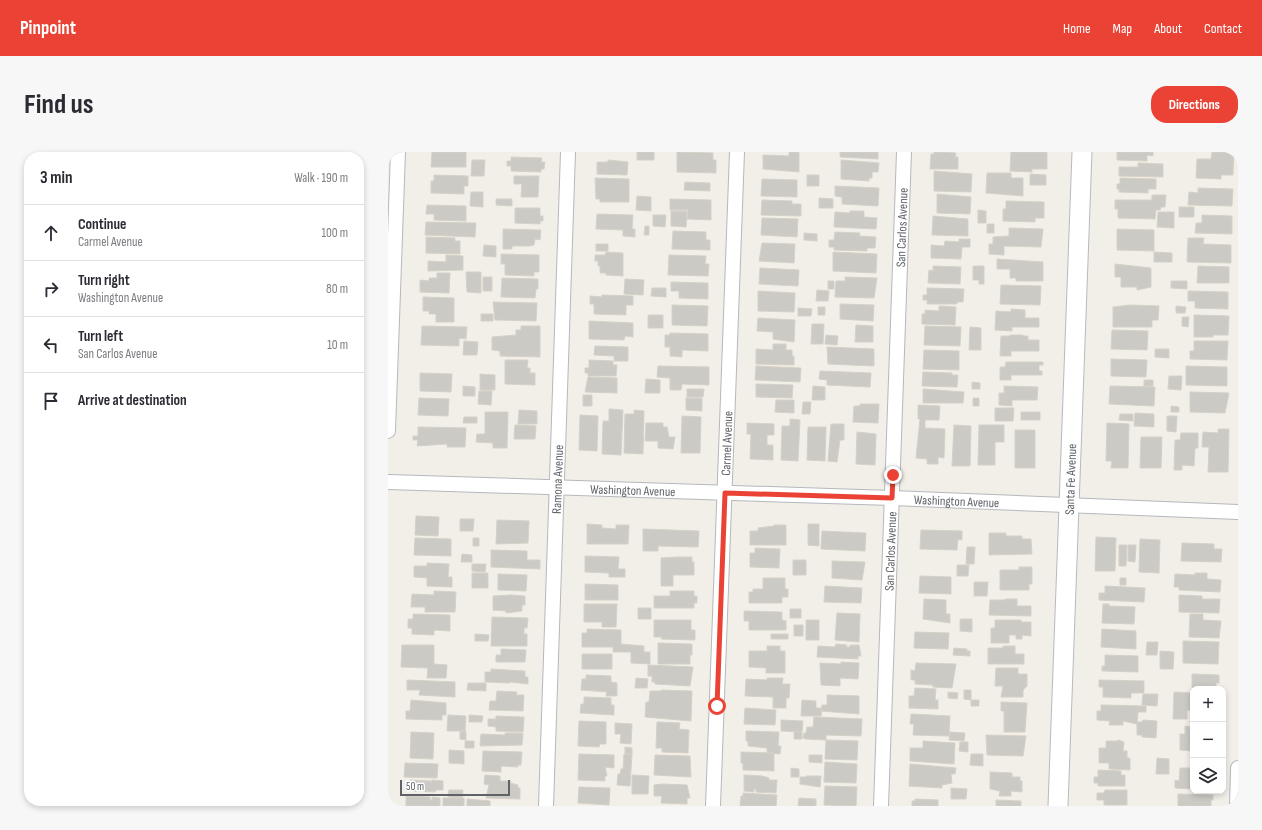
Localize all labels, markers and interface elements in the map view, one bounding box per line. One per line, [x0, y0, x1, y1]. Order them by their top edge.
text: Pinpoint [20, 17, 76, 40]
text: Home [1063, 20, 1091, 37]
text: Map [1113, 20, 1132, 37]
text: About [1154, 20, 1182, 37]
text: Contact [1204, 20, 1242, 37]
button: Directions [1151, 86, 1238, 123]
text: Find us [24, 88, 93, 121]
text: 3 min [40, 168, 73, 188]
text: Walk · 190 m [294, 170, 348, 186]
street label: San Carlos Avenue [893, 187, 912, 267]
text: Continue [78, 215, 127, 234]
icon: ahead [40, 222, 62, 244]
text: 100 m [321, 225, 348, 241]
text: Carmel Avenue [78, 234, 143, 250]
text: Turn right [78, 271, 130, 290]
icon: right [40, 278, 62, 300]
text: 80 m [326, 281, 348, 297]
text: Washington Avenue [78, 290, 163, 306]
text: Turn left [78, 327, 123, 346]
icon: left [40, 334, 62, 356]
text: 10 m [327, 337, 348, 353]
text: San Carlos Avenue [78, 346, 157, 362]
icon: arrive [40, 390, 62, 412]
text: Arrive at destination [78, 391, 187, 410]
street label: Carmel Avenue [718, 411, 736, 476]
street label: Santa Fe Avenue [1062, 443, 1080, 515]
street label: Ramona Avenue [549, 444, 567, 514]
route end [884, 466, 902, 484]
street label: Washington Avenue [590, 481, 676, 500]
street label: Washington Avenue [914, 492, 1000, 511]
street label: San Carlos Avenue [882, 511, 900, 591]
map controls [1190, 686, 1226, 794]
button: + [1190, 686, 1226, 722]
route start [708, 697, 726, 715]
button: − [1190, 722, 1226, 758]
button: layers [1190, 758, 1226, 794]
scale bar [400, 778, 510, 797]
text: 50 m [406, 780, 424, 793]

